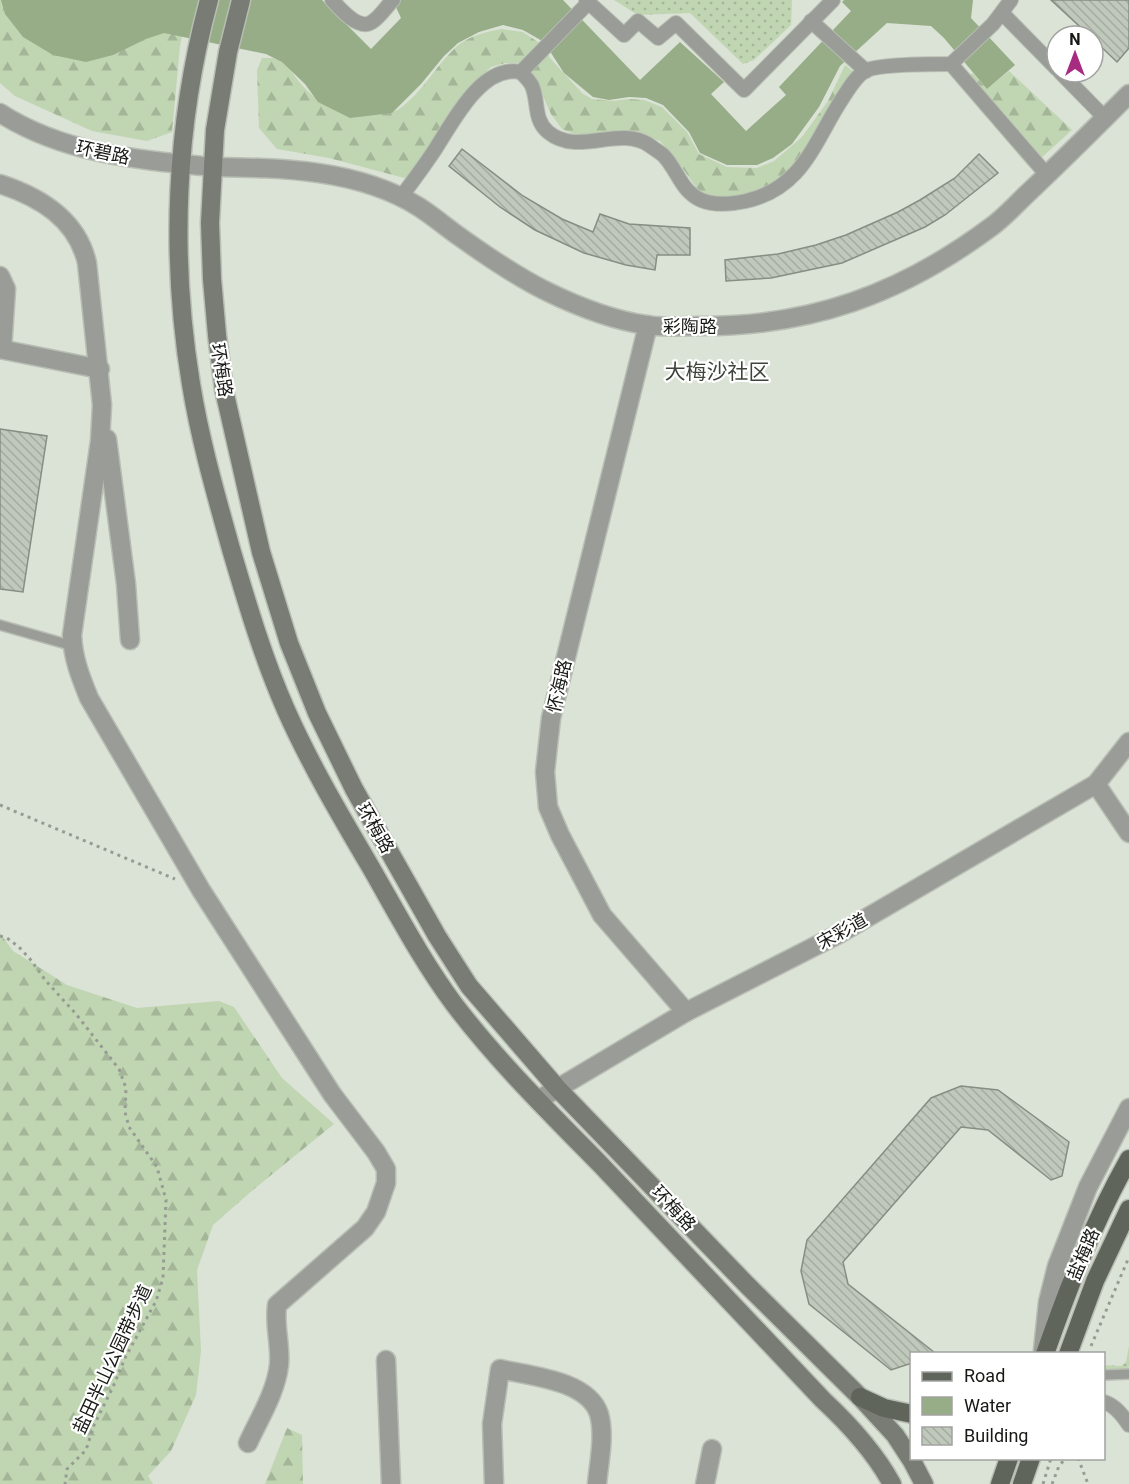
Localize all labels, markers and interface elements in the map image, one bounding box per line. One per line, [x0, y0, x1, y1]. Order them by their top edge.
north arrow [1045, 24, 1105, 84]
text: N [1069, 30, 1081, 49]
street label: 环碧路 [74, 136, 132, 168]
street label: 彩陶路 [663, 316, 717, 337]
street label: 环梅路 [207, 342, 237, 398]
district label: 大梅沙社区 [665, 360, 770, 384]
street label: 怀海路 [543, 657, 575, 715]
street label: 环梅路 [353, 799, 399, 857]
street label: 宋彩道 [813, 909, 871, 953]
street label: 环梅路 [648, 1181, 700, 1235]
street label: 盐梅路 [1063, 1225, 1103, 1283]
street label: 盐田半山公园带步道 [68, 1281, 156, 1437]
legend [910, 1352, 1105, 1460]
text: Road [964, 1365, 1005, 1386]
text: Water [964, 1395, 1011, 1416]
text: Building [964, 1425, 1028, 1446]

